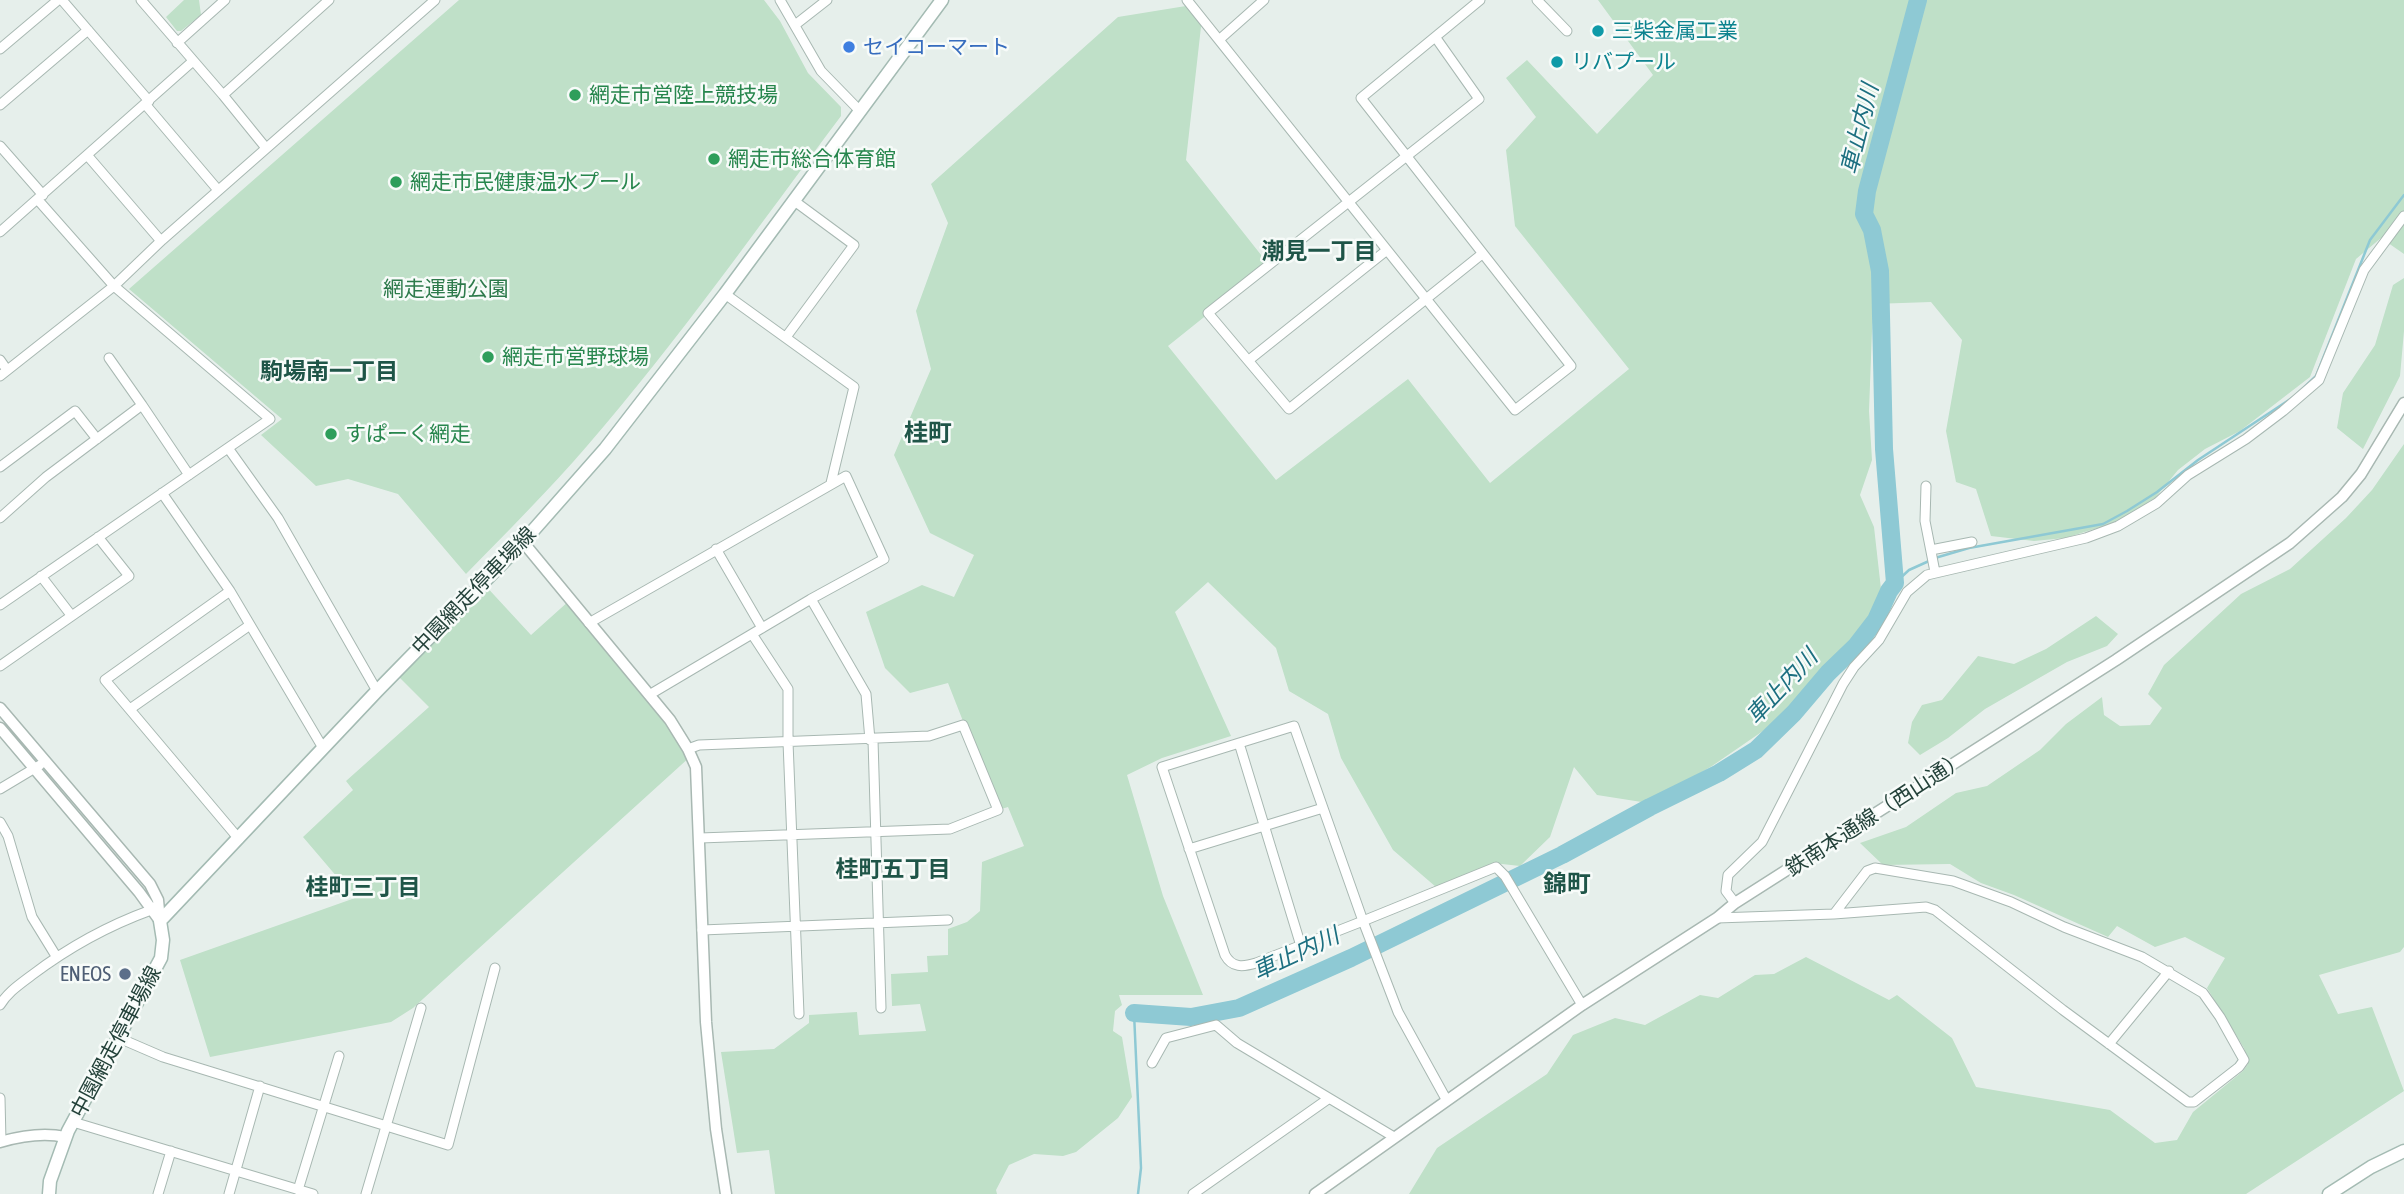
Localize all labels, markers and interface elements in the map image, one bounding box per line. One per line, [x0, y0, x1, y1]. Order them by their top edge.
place label: 三柴金属工業 [1612, 18, 1738, 44]
marker: 三柴金属工業 [1590, 23, 1606, 39]
place label: セイコーマート [863, 34, 1010, 60]
marker: セイコーマート [841, 39, 857, 55]
place label: リバプール [1571, 49, 1676, 75]
marker: リバプール [1549, 54, 1565, 70]
water label: 車止内川 [1835, 81, 1885, 177]
place label: 網走市営陸上競技場 [589, 82, 778, 108]
marker: 網走市営陸上競技場 [567, 87, 583, 103]
place label: 網走市総合体育館 [728, 146, 896, 172]
marker: 網走市総合体育館 [706, 151, 722, 167]
place label: 網走市民健康温水プール [410, 169, 641, 195]
marker: 網走市民健康温水プール [388, 174, 404, 190]
district label: 潮見一丁目 [1262, 238, 1376, 266]
park label: 網走運動公園 [383, 276, 509, 302]
place label: 網走市営野球場 [502, 344, 649, 370]
marker: 網走市営野球場 [480, 349, 496, 365]
district label: 駒場南一丁目 [260, 358, 398, 386]
district label: 桂町 [904, 419, 952, 447]
place label: すぱーく網走 [345, 421, 471, 447]
marker: すぱーく網走 [323, 426, 339, 442]
street label: 中園網走停車場線 [407, 522, 541, 660]
water label: 車止内川 [1741, 644, 1823, 730]
street label: 鉄南本通線（西山通） [1781, 746, 1971, 882]
district label: 桂町五丁目 [836, 856, 950, 884]
district label: 錦町 [1543, 870, 1591, 898]
district label: 桂町三丁目 [306, 874, 420, 902]
water label: 車止内川 [1248, 922, 1344, 986]
place label: ENEOS [60, 961, 111, 987]
street label: 中園網走停車場線 [65, 962, 167, 1122]
marker: ENEOS [117, 966, 133, 982]

